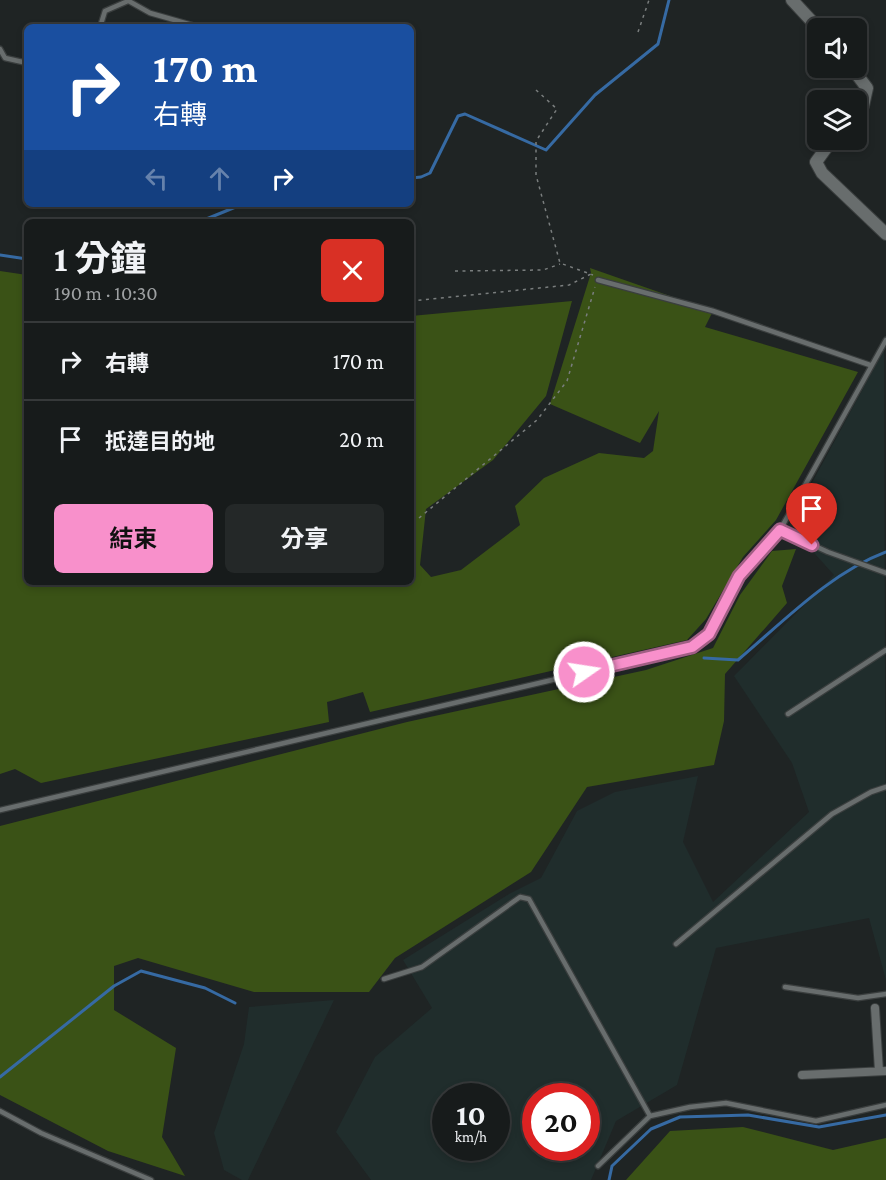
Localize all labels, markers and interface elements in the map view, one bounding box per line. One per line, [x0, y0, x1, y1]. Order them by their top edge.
map controls [807, 18, 867, 150]
button: sound [807, 18, 867, 78]
text: 170 m [153, 44, 258, 91]
icon: right [54, 48, 132, 126]
button: layers [807, 90, 867, 150]
text: 右轉 [153, 100, 207, 130]
icon: left [140, 162, 173, 195]
icon: ahead [203, 162, 236, 195]
icon: right [266, 162, 299, 195]
text: 1 分鐘 [54, 239, 146, 279]
button: close [321, 239, 384, 302]
text: 190 m · 10:30 [54, 282, 158, 304]
icon: right [54, 345, 87, 378]
text: 170 m [333, 349, 384, 374]
text: 右轉 [105, 351, 149, 376]
icon: arrive [54, 423, 87, 456]
text: 20 m [339, 427, 384, 452]
text: 抵達目的地 [105, 429, 215, 454]
pin [786, 483, 837, 545]
icon: arrive [795, 492, 828, 525]
button: 結束 [54, 504, 213, 573]
button: 分享 [225, 504, 384, 573]
position arrow [552, 640, 616, 704]
speed limit sign: 20 [522, 1083, 600, 1161]
text: 10 [456, 1098, 486, 1131]
text: km/h [455, 1129, 487, 1145]

